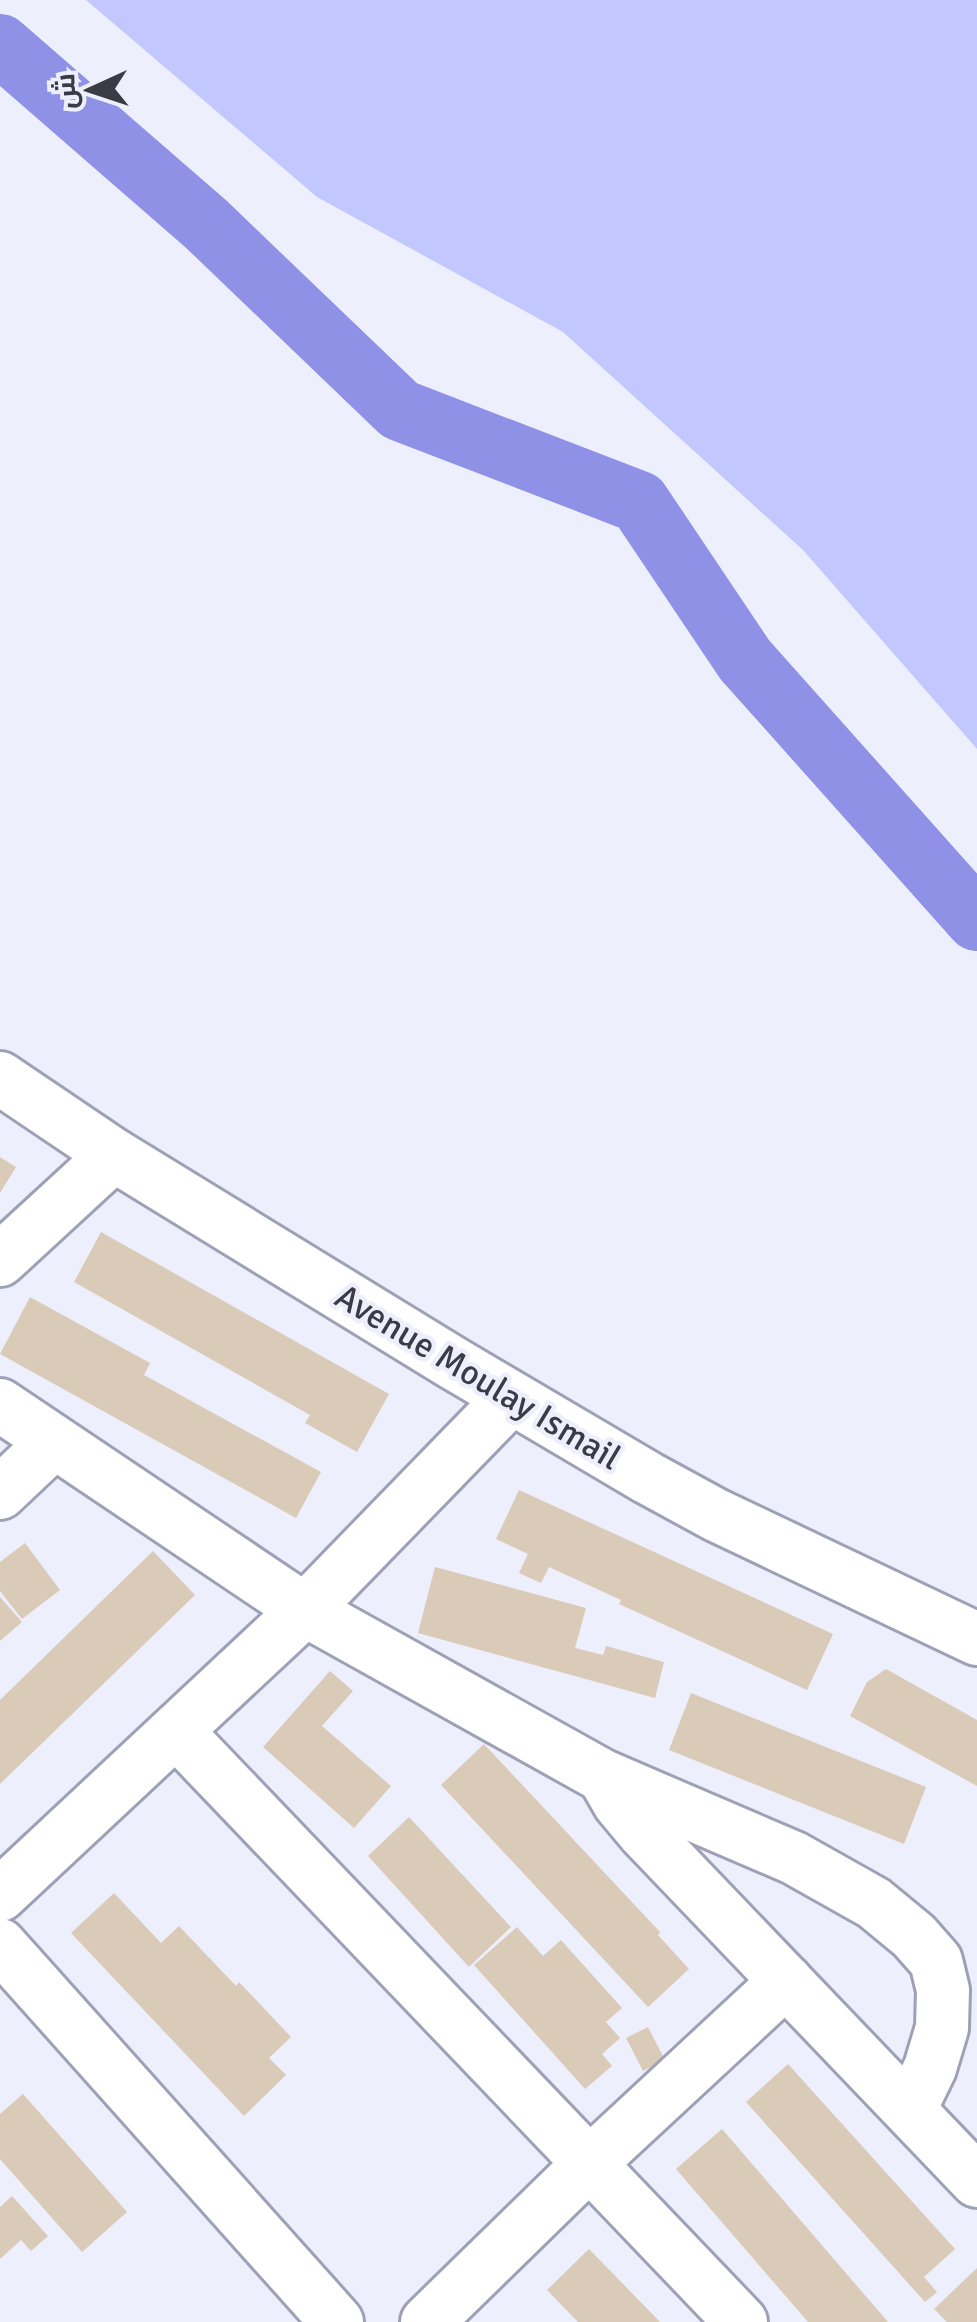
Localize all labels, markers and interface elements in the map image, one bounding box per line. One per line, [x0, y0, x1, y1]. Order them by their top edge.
north arrow [40, 40, 140, 140]
text: ش [48, 72, 84, 110]
street label: Avenue Moulay Ismail [327, 1275, 629, 1479]

